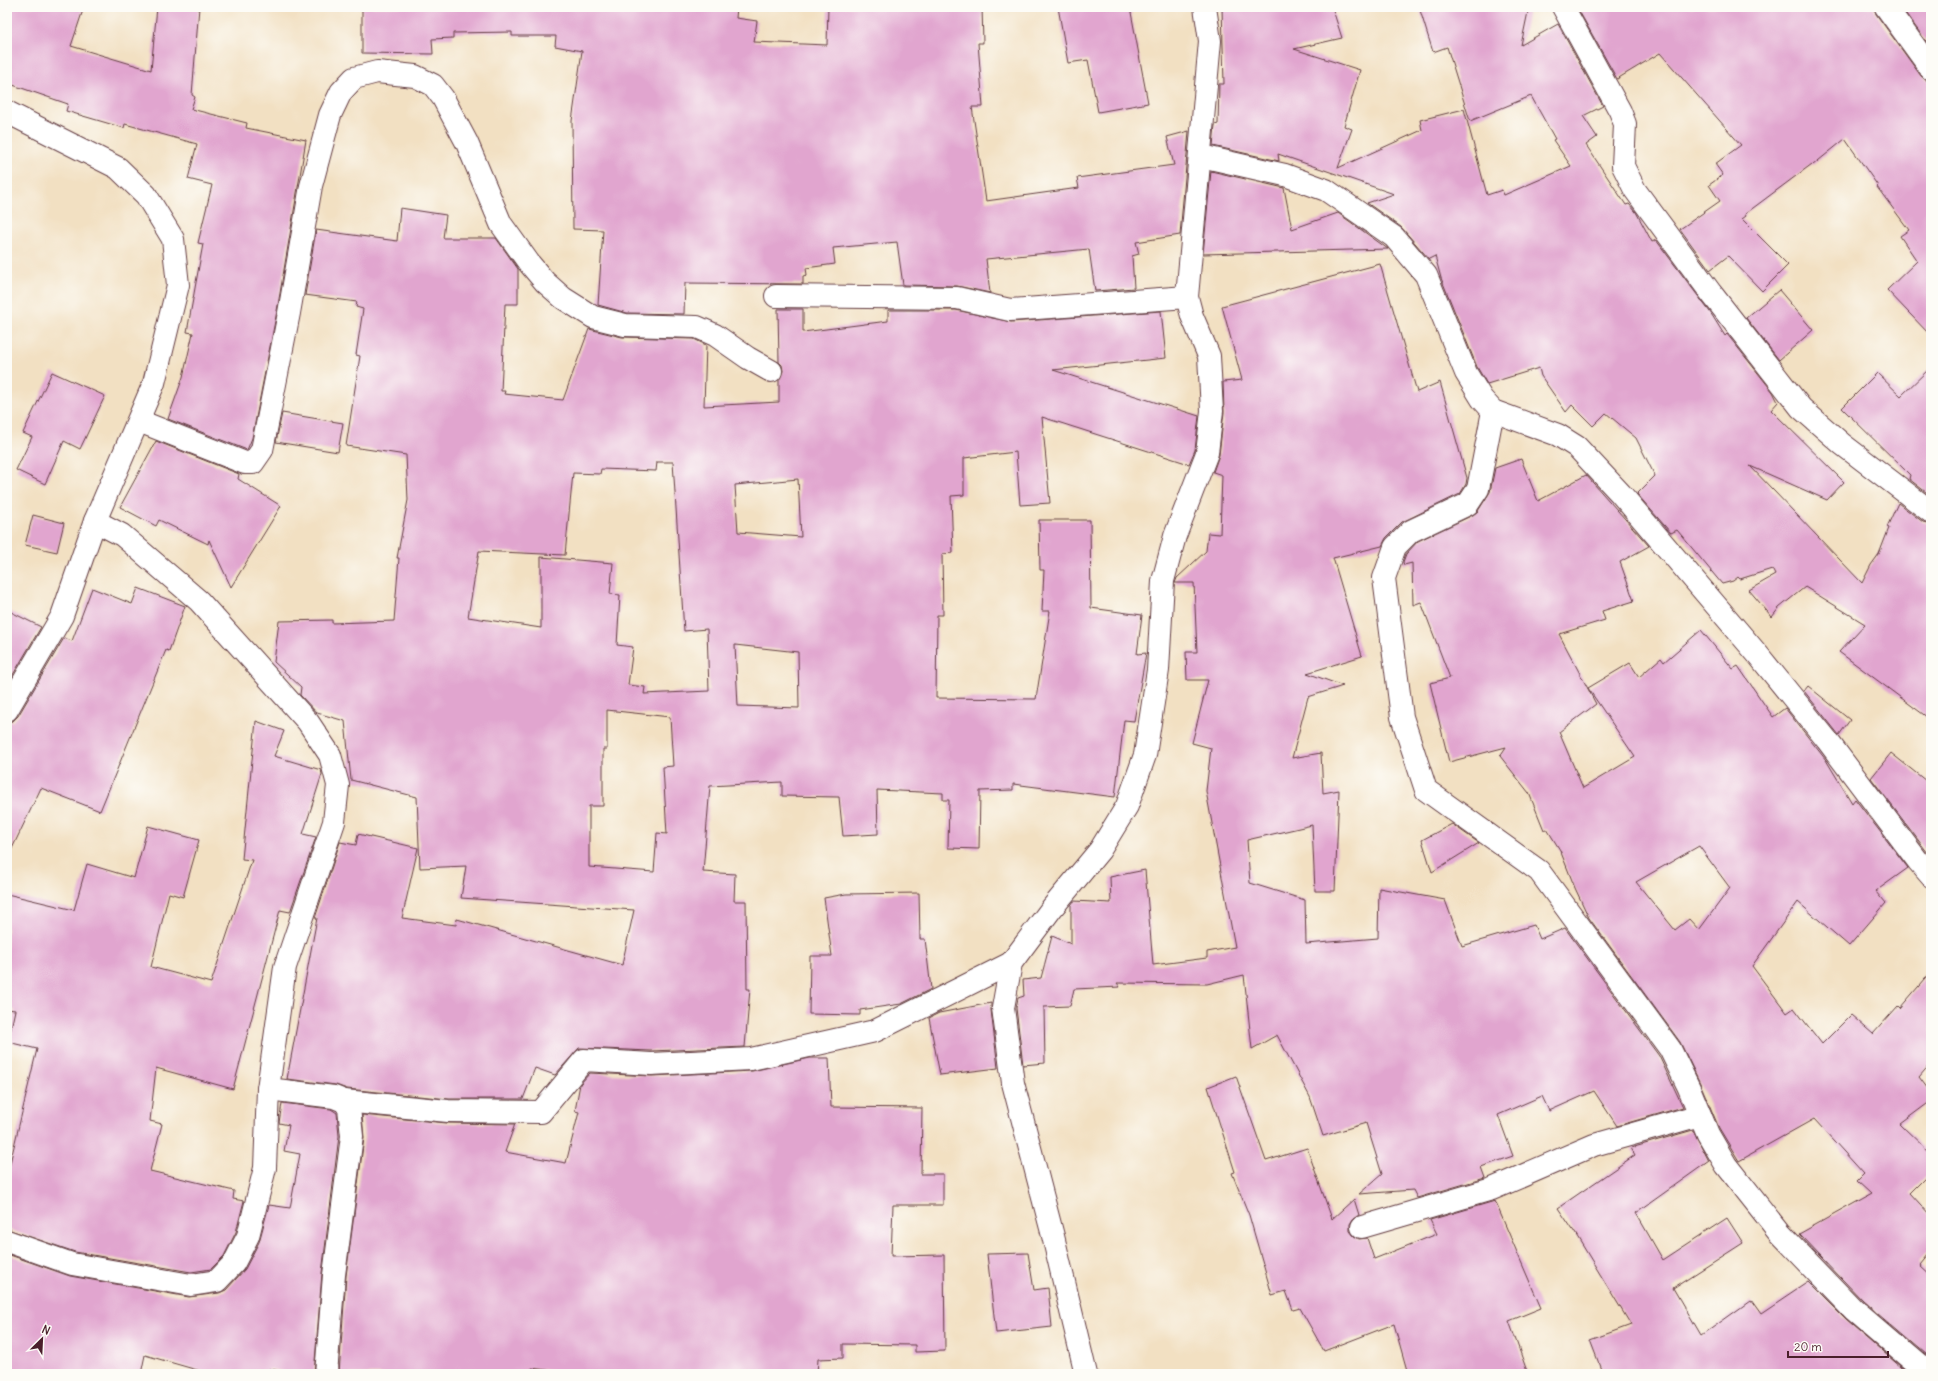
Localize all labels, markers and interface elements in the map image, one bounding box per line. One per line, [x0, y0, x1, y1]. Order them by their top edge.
north arrow [22, 1319, 62, 1359]
text: N [40, 1322, 52, 1338]
scale bar [1788, 1333, 1888, 1359]
text: 20 m [1794, 1339, 1822, 1354]

